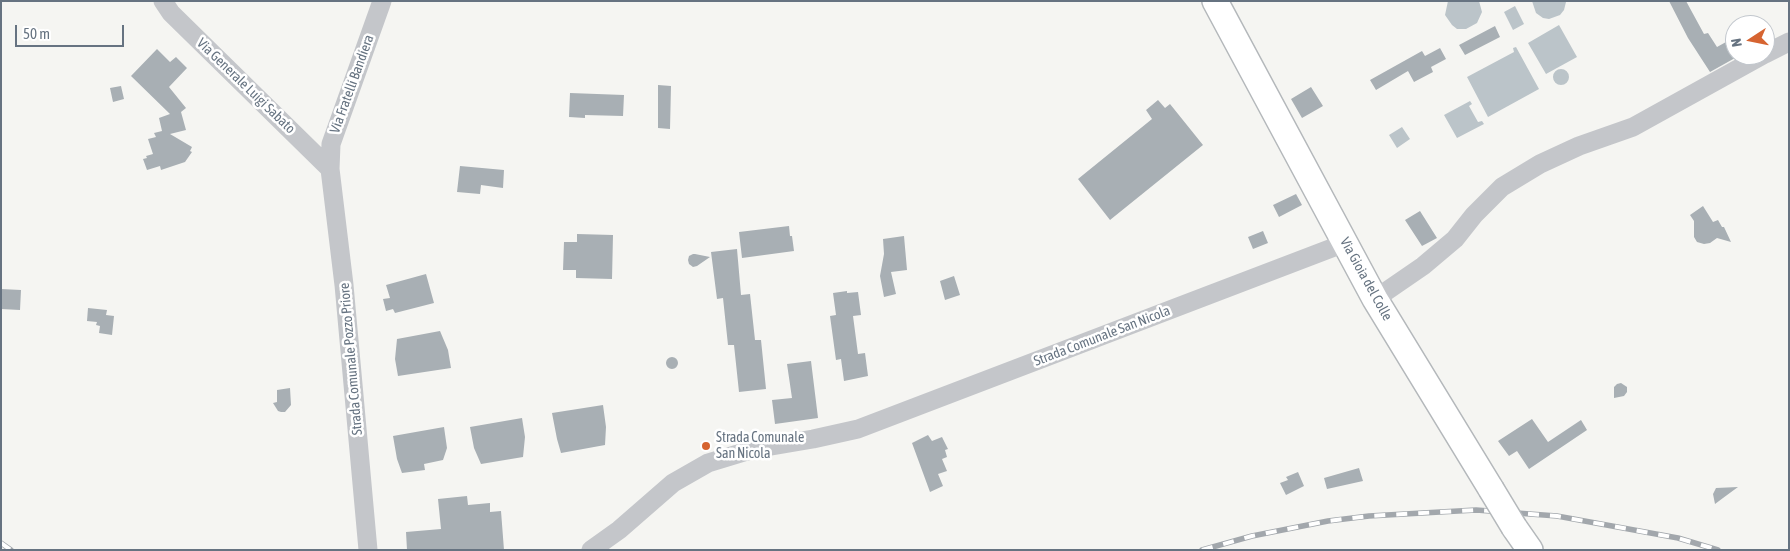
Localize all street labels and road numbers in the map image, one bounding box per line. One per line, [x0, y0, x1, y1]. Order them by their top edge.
street label: Via Fratelli Bandiera [326, 32, 378, 136]
street label: Via Generale Luigi Sabato [193, 35, 299, 137]
street label: Via Gioia del Colle [1336, 234, 1396, 324]
street label: Strada Comunale Pozzo Priore [336, 282, 366, 436]
street label: Strada Comunale San Nicola [1031, 302, 1173, 370]

